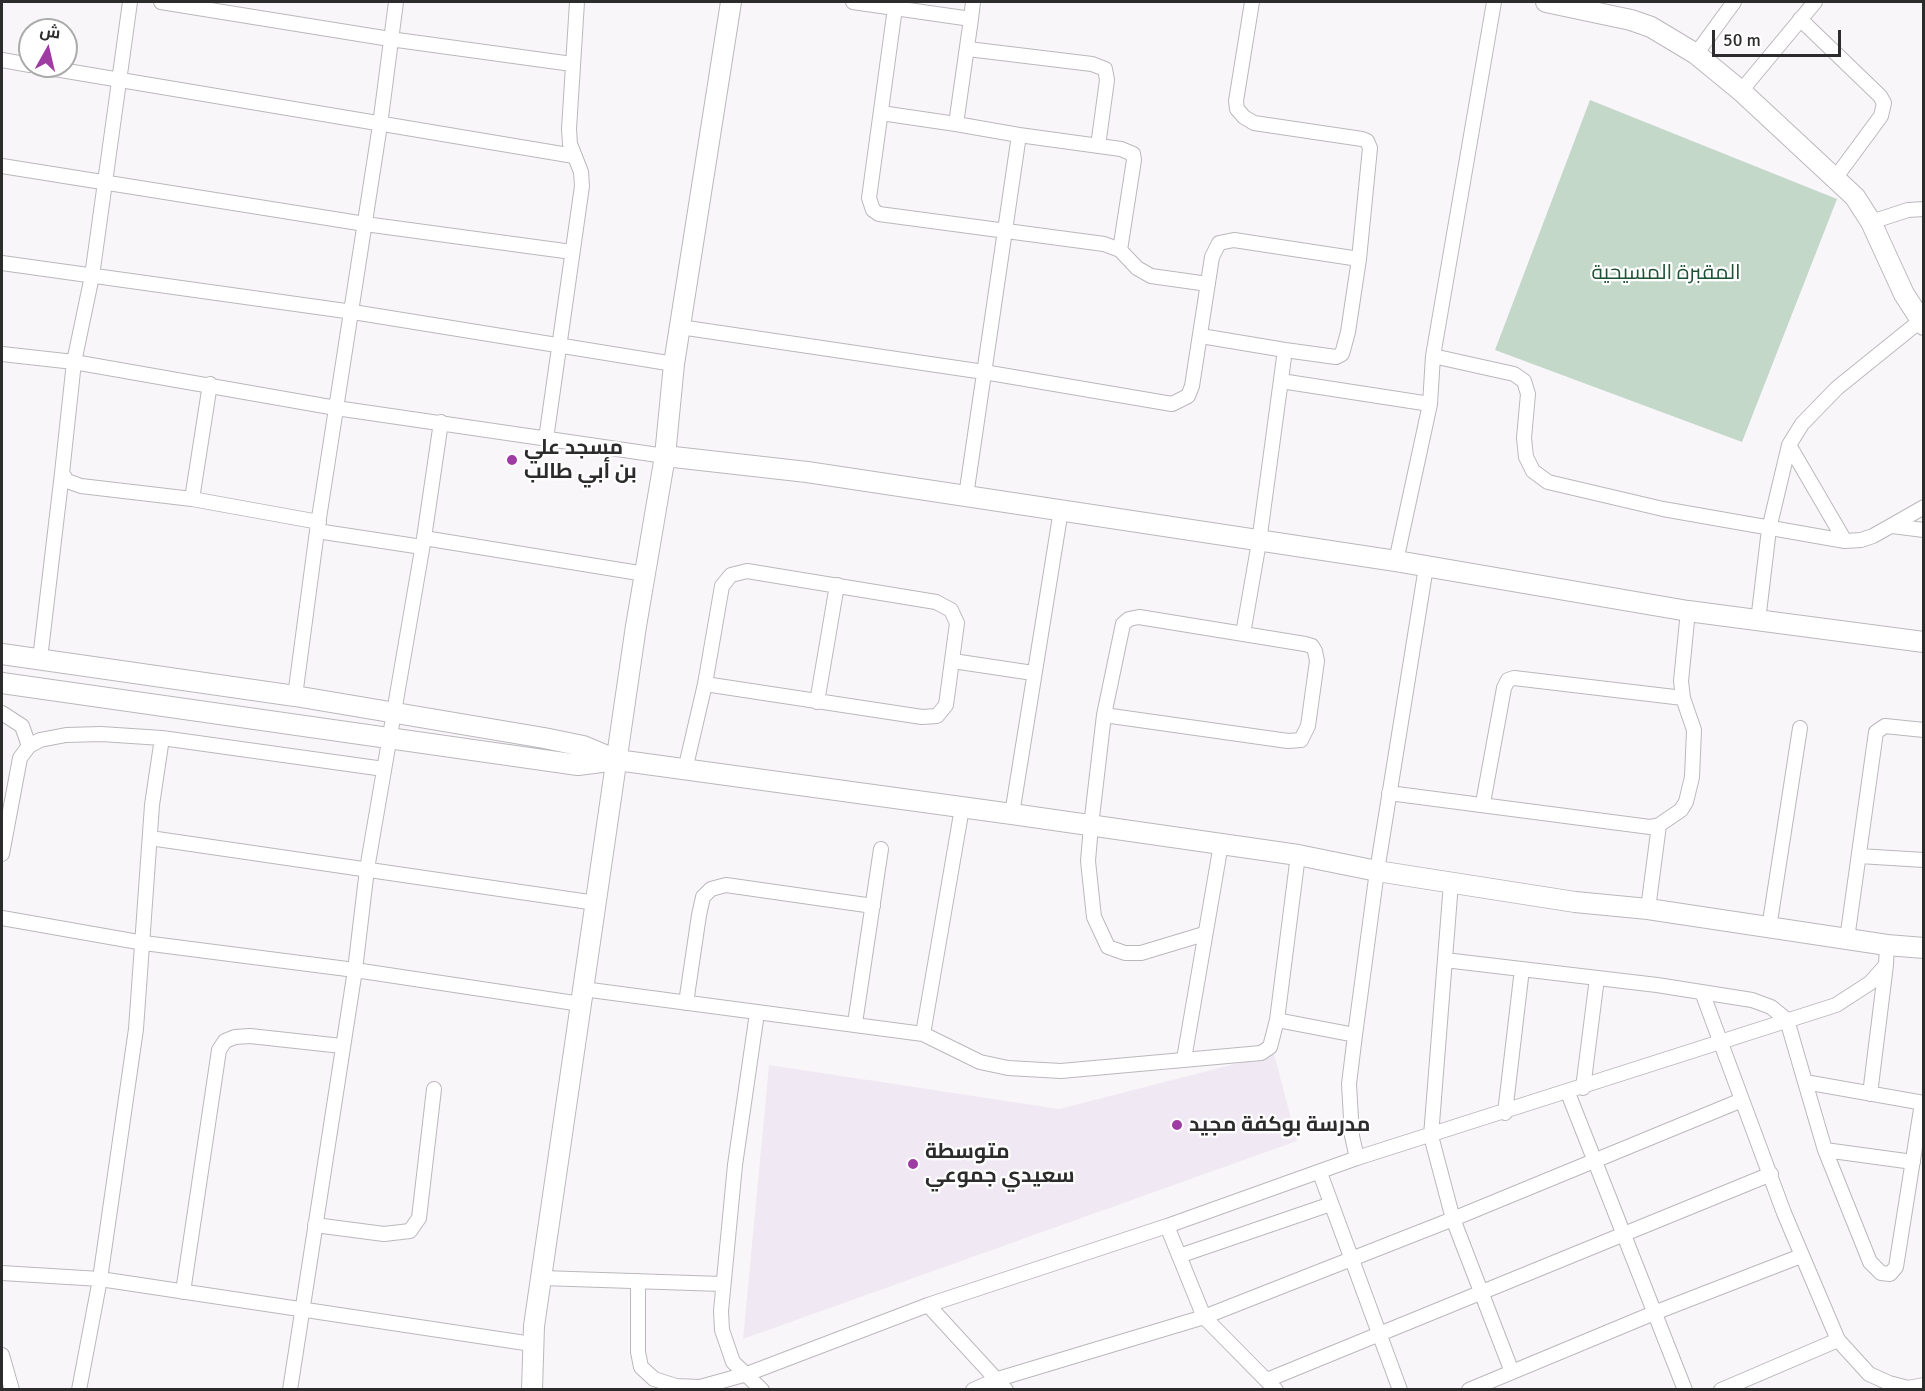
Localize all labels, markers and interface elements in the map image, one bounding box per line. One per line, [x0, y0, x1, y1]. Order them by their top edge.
north arrow [18, 18, 78, 78]
scale bar [1715, 18, 1844, 56]
text: ش [39, 21, 62, 43]
text: 50 m [1723, 29, 1761, 51]
park label: المقبرة المسيحية [1591, 260, 1741, 286]
place label: مسجد علي بن أبي طالب [524, 435, 637, 485]
marker: مسجد علي بن أبي طالب [505, 453, 519, 467]
place label: مدرسة بوكفة مجيد [1189, 1112, 1370, 1138]
marker: مدرسة بوكفة مجيد [1170, 1118, 1184, 1132]
place label: متوسطة سعيدي جموعي [925, 1139, 1075, 1189]
marker: متوسطة سعيدي جموعي [906, 1157, 920, 1171]

